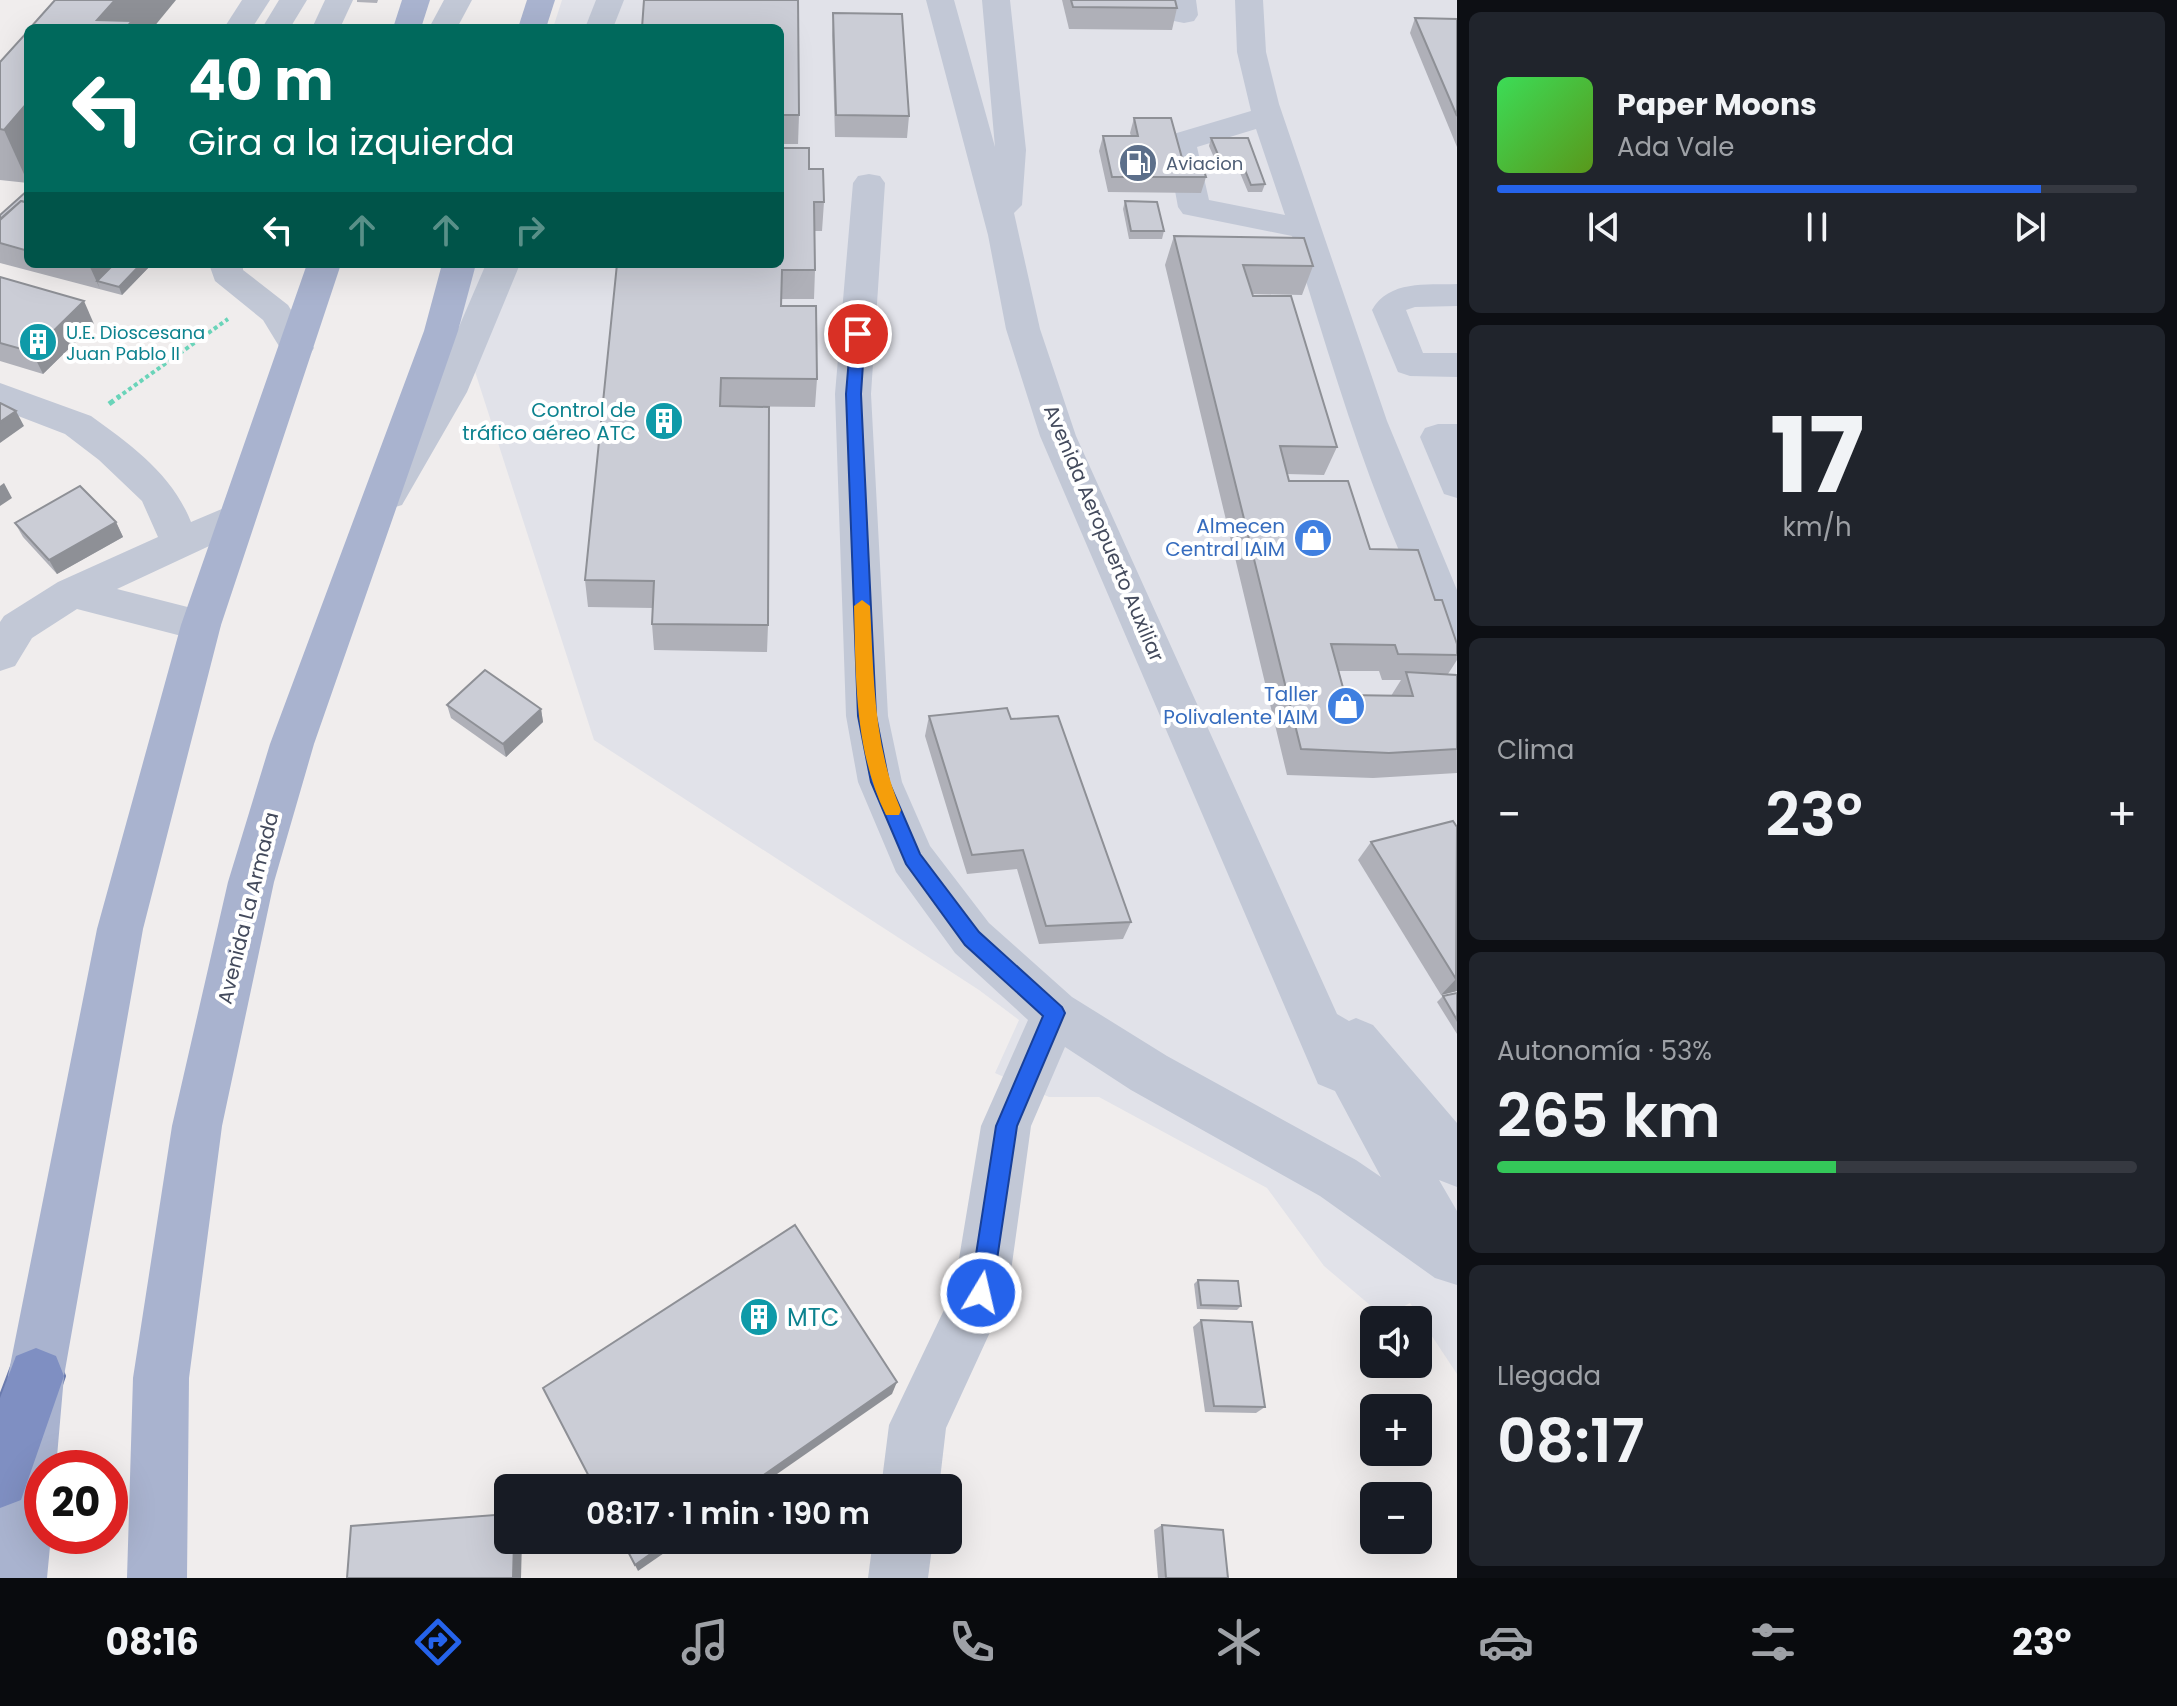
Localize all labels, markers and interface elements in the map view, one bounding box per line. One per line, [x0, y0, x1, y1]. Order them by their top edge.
text: 40 m [188, 41, 334, 120]
icon: left [56, 56, 160, 160]
text: Paper Moons [1617, 83, 1817, 126]
text: Gira a la izquierda [188, 117, 515, 168]
text: Ada Vale [1617, 129, 1734, 165]
fuel station icon: Aviacion [1117, 142, 1159, 184]
place label: Aviacion [1166, 151, 1243, 176]
icon: previous [1582, 205, 1626, 249]
icon: pause [1795, 205, 1839, 249]
icon: next [2008, 205, 2052, 249]
icon: left [256, 208, 300, 252]
icon: ahead [340, 208, 384, 252]
icon: ahead [424, 208, 468, 252]
icon: right [508, 208, 552, 252]
pin [824, 300, 892, 368]
icon: arrive [836, 312, 880, 356]
place label: U.E. Dioscesana Juan Pablo II [66, 320, 205, 366]
building icon: U.E. Dioscesana Juan Pablo II [17, 321, 59, 363]
text: 17 [1770, 383, 1864, 528]
place label: Control de tráfico aéreo ATC [462, 396, 636, 447]
building icon: Control de tráfico aéreo ATC [643, 400, 685, 442]
street label: Avenida Aeropuerto Auxiliar [1037, 400, 1171, 666]
text: km/h [1782, 509, 1852, 545]
place label: Almecen Central IAIM [1165, 512, 1285, 563]
shop icon: Almecen Central IAIM [1292, 517, 1334, 559]
place label: Taller Polivalente IAIM [1163, 680, 1318, 731]
shop icon: Taller Polivalente IAIM [1325, 685, 1367, 727]
text: Clima [1497, 732, 1574, 768]
text: 23° [1766, 773, 1863, 857]
text: − [1497, 784, 1521, 845]
text: + [2107, 784, 2137, 845]
street label: Avenida La Armada [211, 809, 285, 1007]
text: Autonomía · 53% [1497, 1033, 1712, 1069]
text: 265 km [1497, 1074, 1721, 1158]
position arrow [939, 1251, 1023, 1335]
building icon: MTC [738, 1296, 780, 1338]
place label: MTC [787, 1301, 839, 1334]
map controls [1360, 1306, 1432, 1554]
button: sound [1360, 1306, 1432, 1378]
text: Llegada [1497, 1358, 1601, 1394]
button: + [1360, 1394, 1432, 1466]
text: 08:17 [1497, 1399, 1645, 1483]
speed limit sign: 20 [24, 1450, 128, 1554]
button: − [1360, 1482, 1432, 1554]
text: 08:17 · 1 min · 190 m [586, 1492, 870, 1535]
icon: directions [410, 1614, 466, 1670]
icon: music [677, 1614, 733, 1670]
icon: phone [944, 1614, 1000, 1670]
icon: climate [1211, 1614, 1267, 1670]
icon: car [1478, 1614, 1534, 1670]
icon: filters [1745, 1614, 1801, 1670]
text: 08:16 [106, 1617, 199, 1668]
text: 23° [2012, 1617, 2071, 1668]

